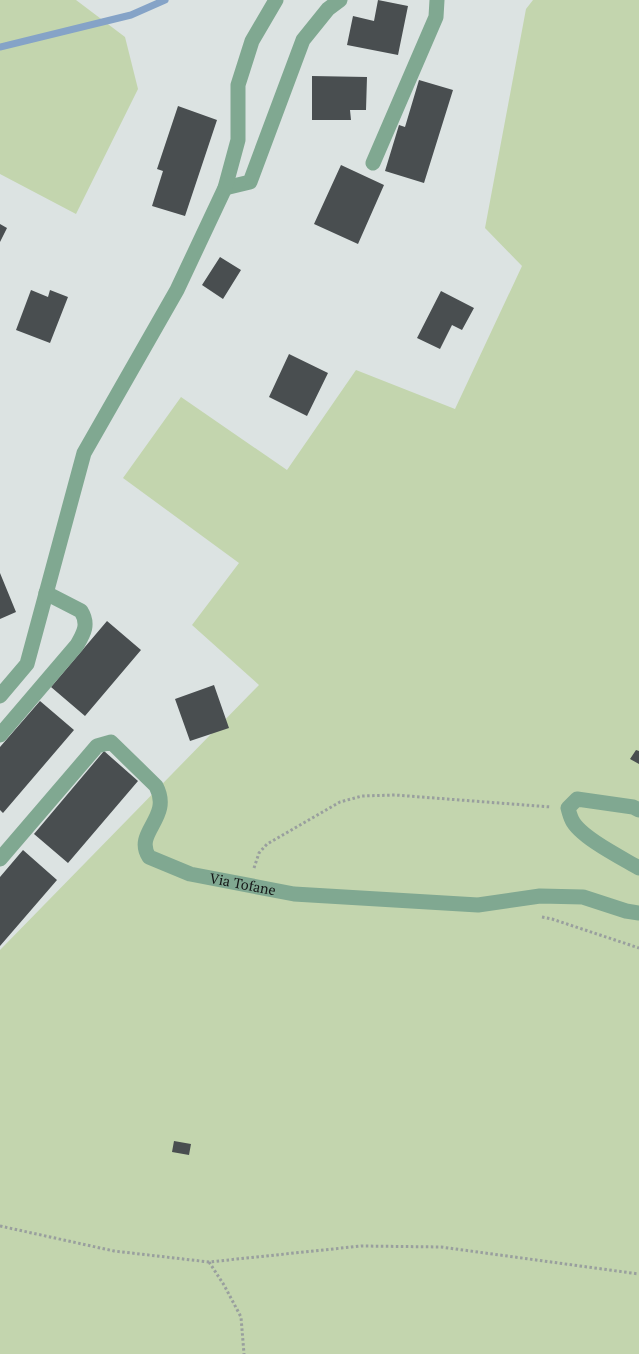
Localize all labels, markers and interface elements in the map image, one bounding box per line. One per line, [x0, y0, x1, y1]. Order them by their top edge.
street label: Via Tofane [208, 868, 278, 899]

